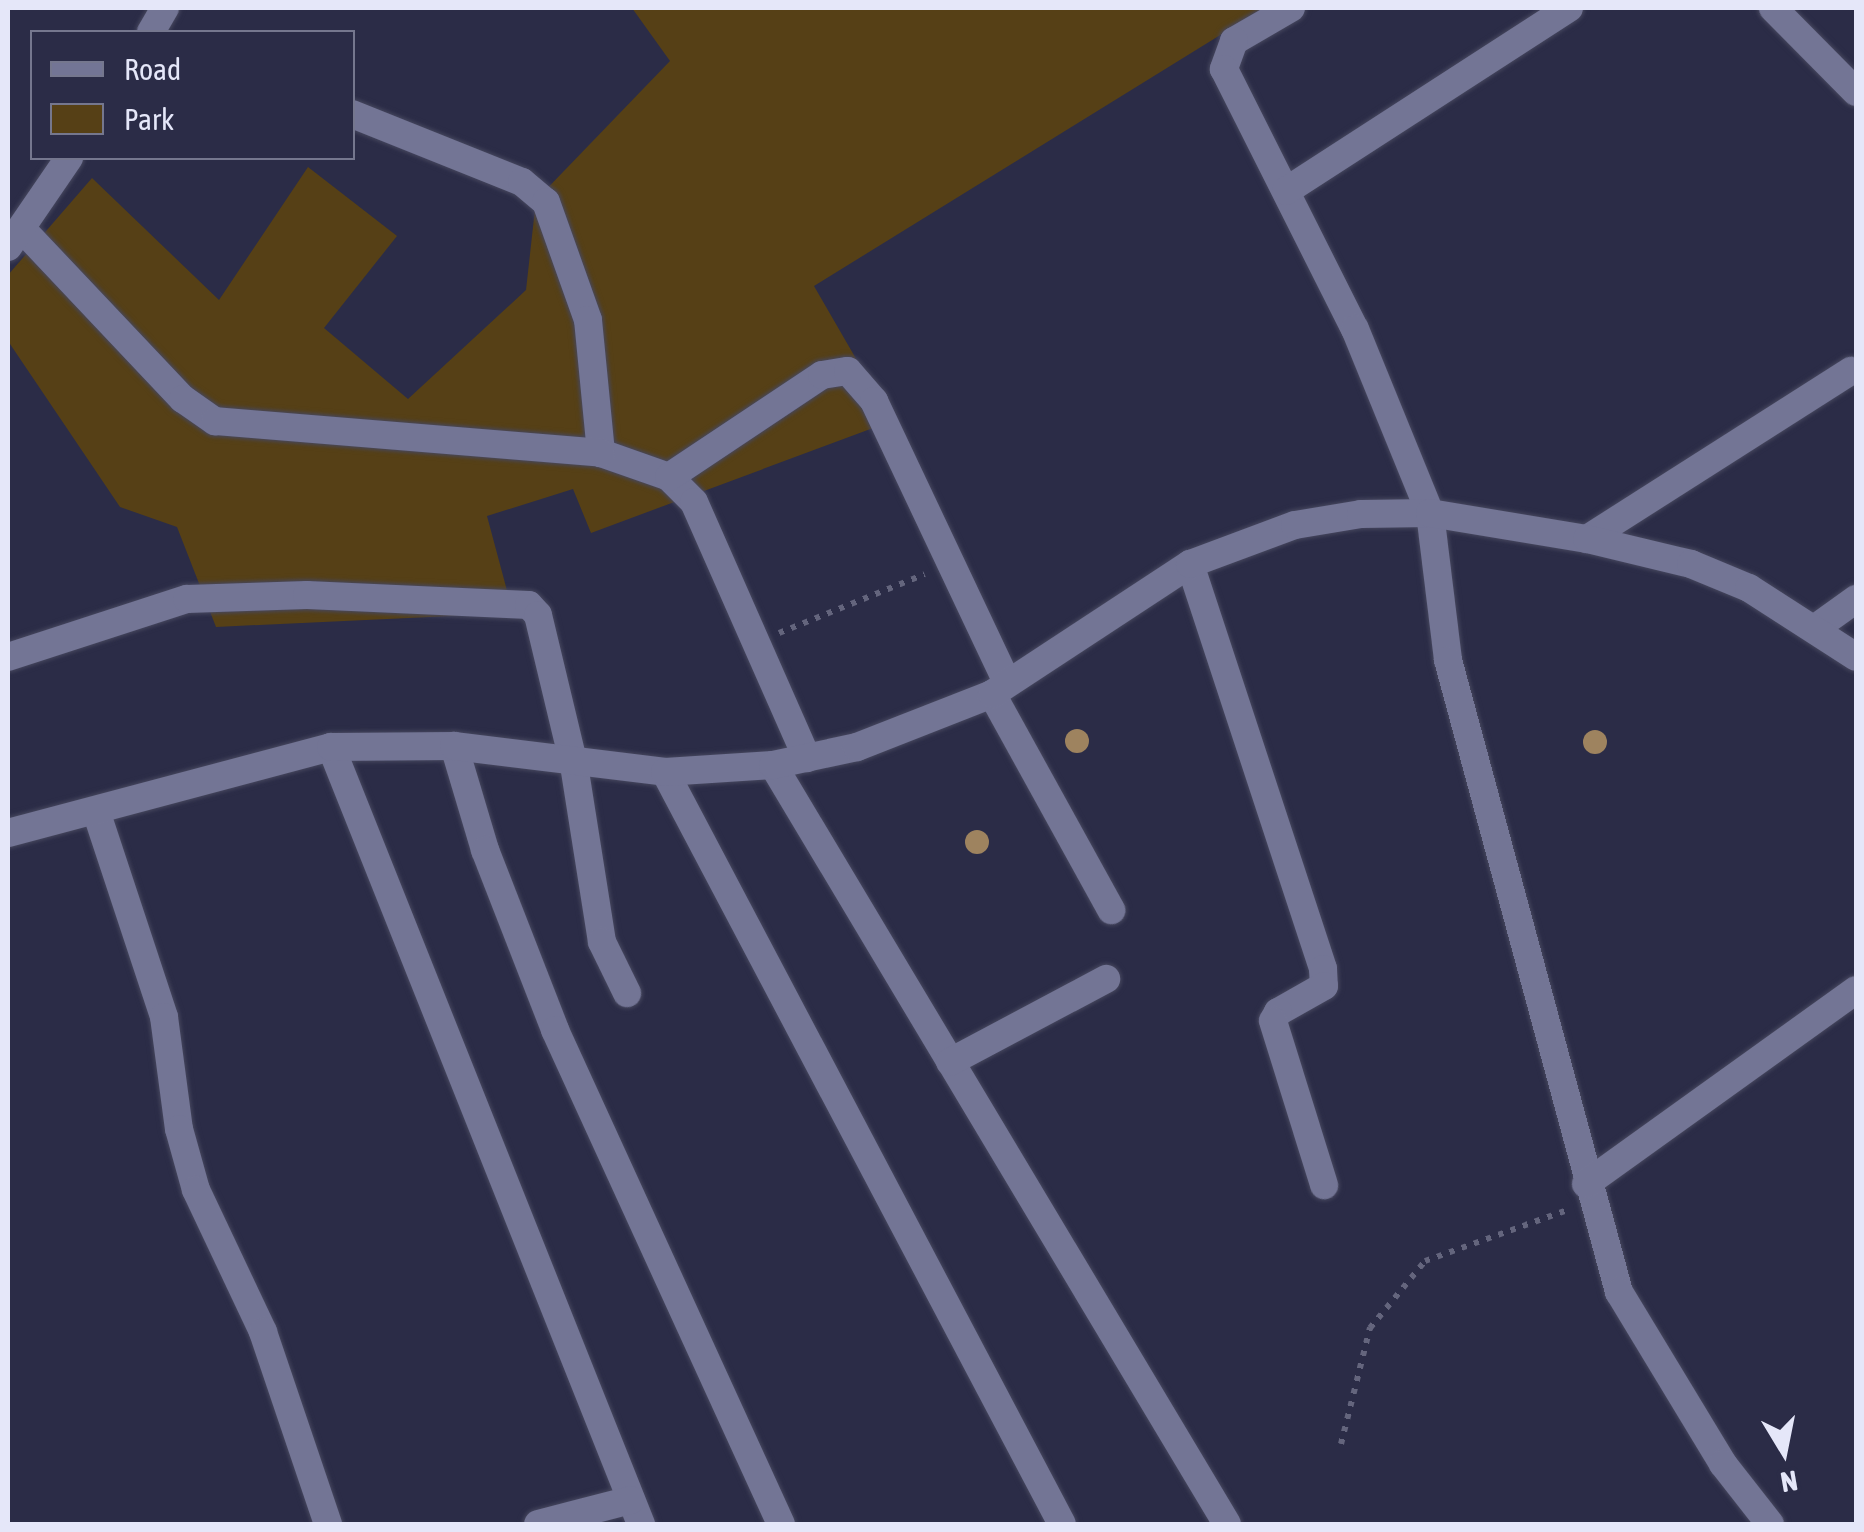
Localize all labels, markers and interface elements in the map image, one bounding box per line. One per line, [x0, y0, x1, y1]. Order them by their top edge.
legend [30, 30, 355, 160]
text: Road [124, 52, 181, 86]
text: Park [124, 102, 174, 136]
north arrow [1734, 1402, 1834, 1502]
text: N [1778, 1464, 1800, 1499]

